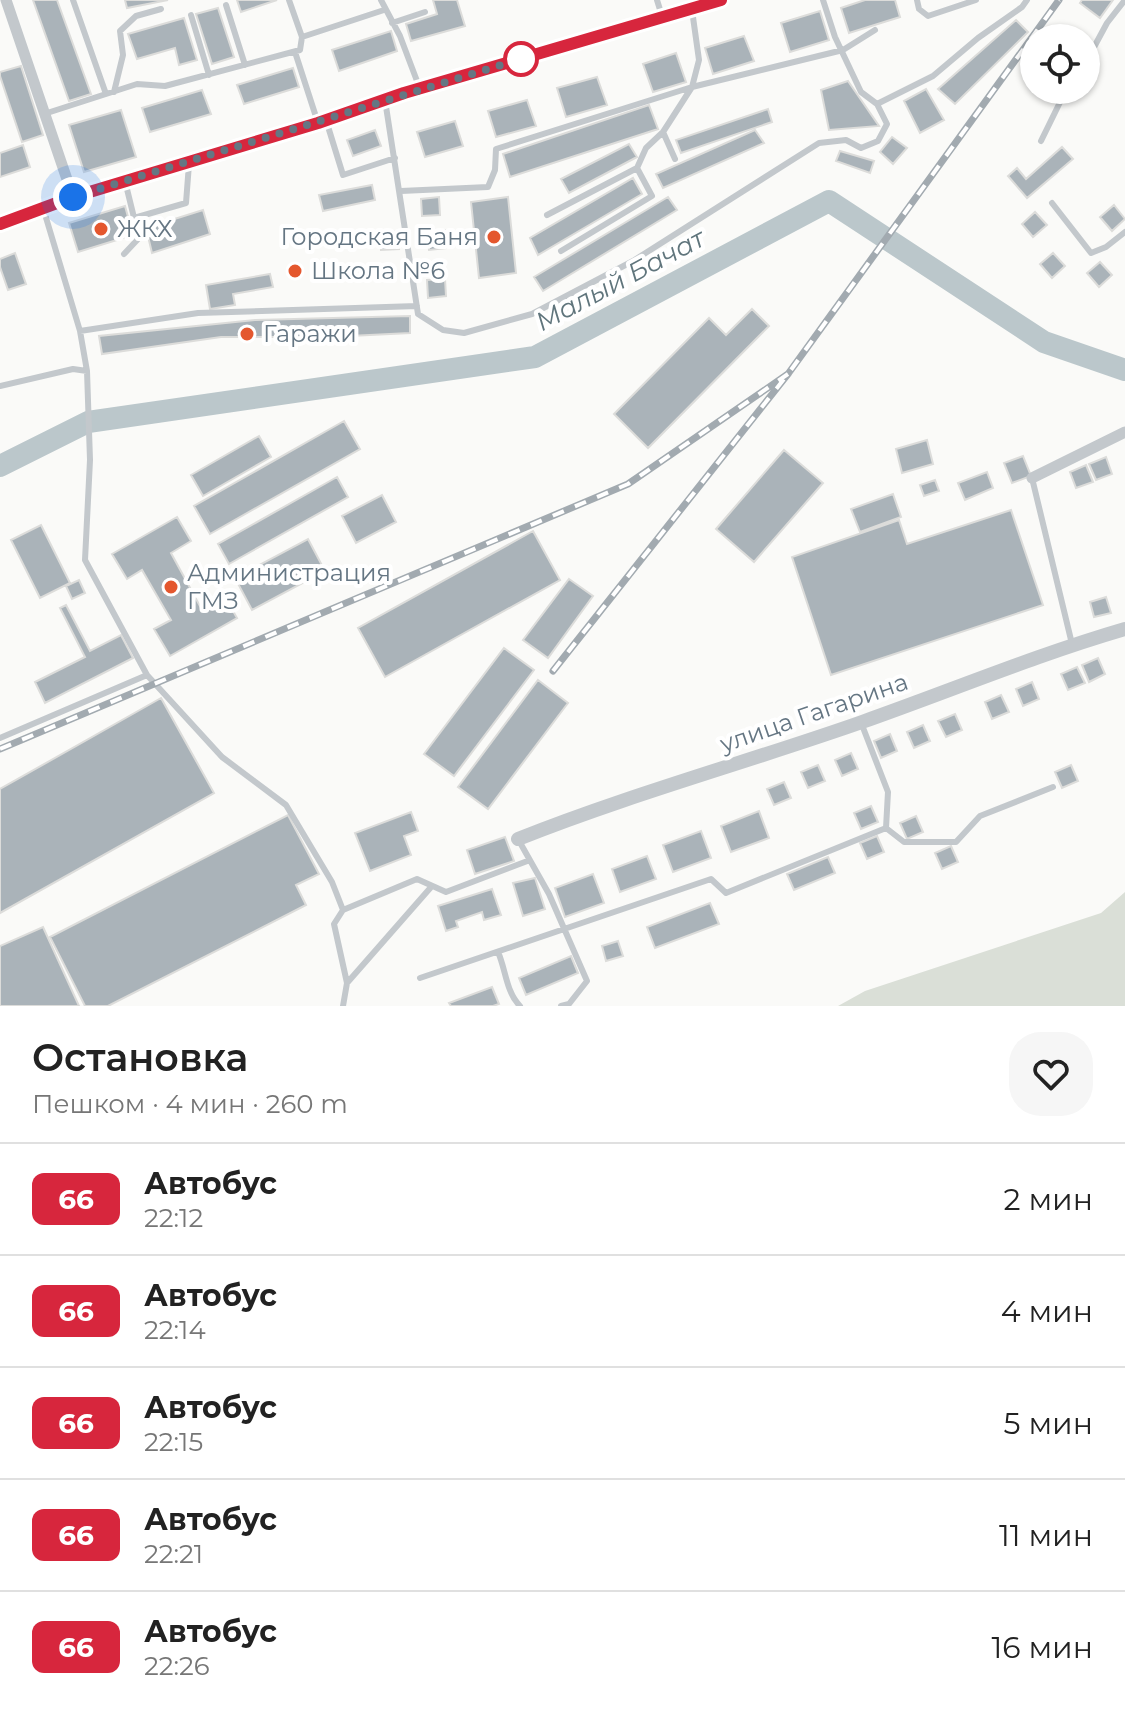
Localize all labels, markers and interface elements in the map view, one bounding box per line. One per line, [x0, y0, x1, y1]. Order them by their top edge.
map controls [1020, 24, 1100, 104]
button: locate [1020, 24, 1100, 104]
unlabelled marker [504, 42, 538, 76]
your location [53, 177, 93, 217]
place label: ЖКХ [117, 214, 173, 243]
marker: ЖКХ [92, 220, 110, 238]
water label: Малый Бачат [530, 221, 712, 338]
place label: Городская Баня [280, 222, 478, 251]
marker: Городская Баня [485, 228, 503, 246]
place label: Школа №6 [311, 256, 445, 285]
marker: Школа №6 [286, 262, 304, 280]
place label: Гаражи [263, 319, 357, 348]
marker: Гаражи [238, 325, 256, 343]
place label: Администрация ГМЗ [187, 558, 391, 615]
marker: Администрация ГМЗ [162, 578, 180, 596]
street label: улица Гагарина [715, 667, 912, 759]
button: heart [1009, 1032, 1093, 1116]
text: Остановка [32, 1034, 248, 1081]
text: Пешком · 4 мин · 260 m [32, 1088, 348, 1120]
text: Автобус [144, 1165, 277, 1202]
text: 2 мин [1004, 1181, 1093, 1218]
text: 66 [58, 1182, 94, 1216]
text: 22:12 [144, 1202, 203, 1234]
text: Автобус [144, 1277, 277, 1314]
text: 4 мин [1001, 1293, 1093, 1330]
text: 66 [58, 1294, 94, 1328]
text: 22:14 [144, 1314, 206, 1346]
text: Автобус [144, 1389, 277, 1426]
text: 5 мин [1004, 1405, 1093, 1442]
text: 66 [58, 1406, 94, 1440]
text: 22:15 [144, 1426, 203, 1458]
text: Автобус [144, 1501, 277, 1538]
text: 11 мин [999, 1517, 1093, 1554]
text: 66 [58, 1518, 94, 1552]
text: 22:21 [144, 1538, 203, 1570]
text: Автобус [144, 1613, 277, 1650]
text: 16 мин [991, 1629, 1093, 1666]
text: 66 [58, 1630, 94, 1664]
text: 22:26 [144, 1650, 210, 1682]

